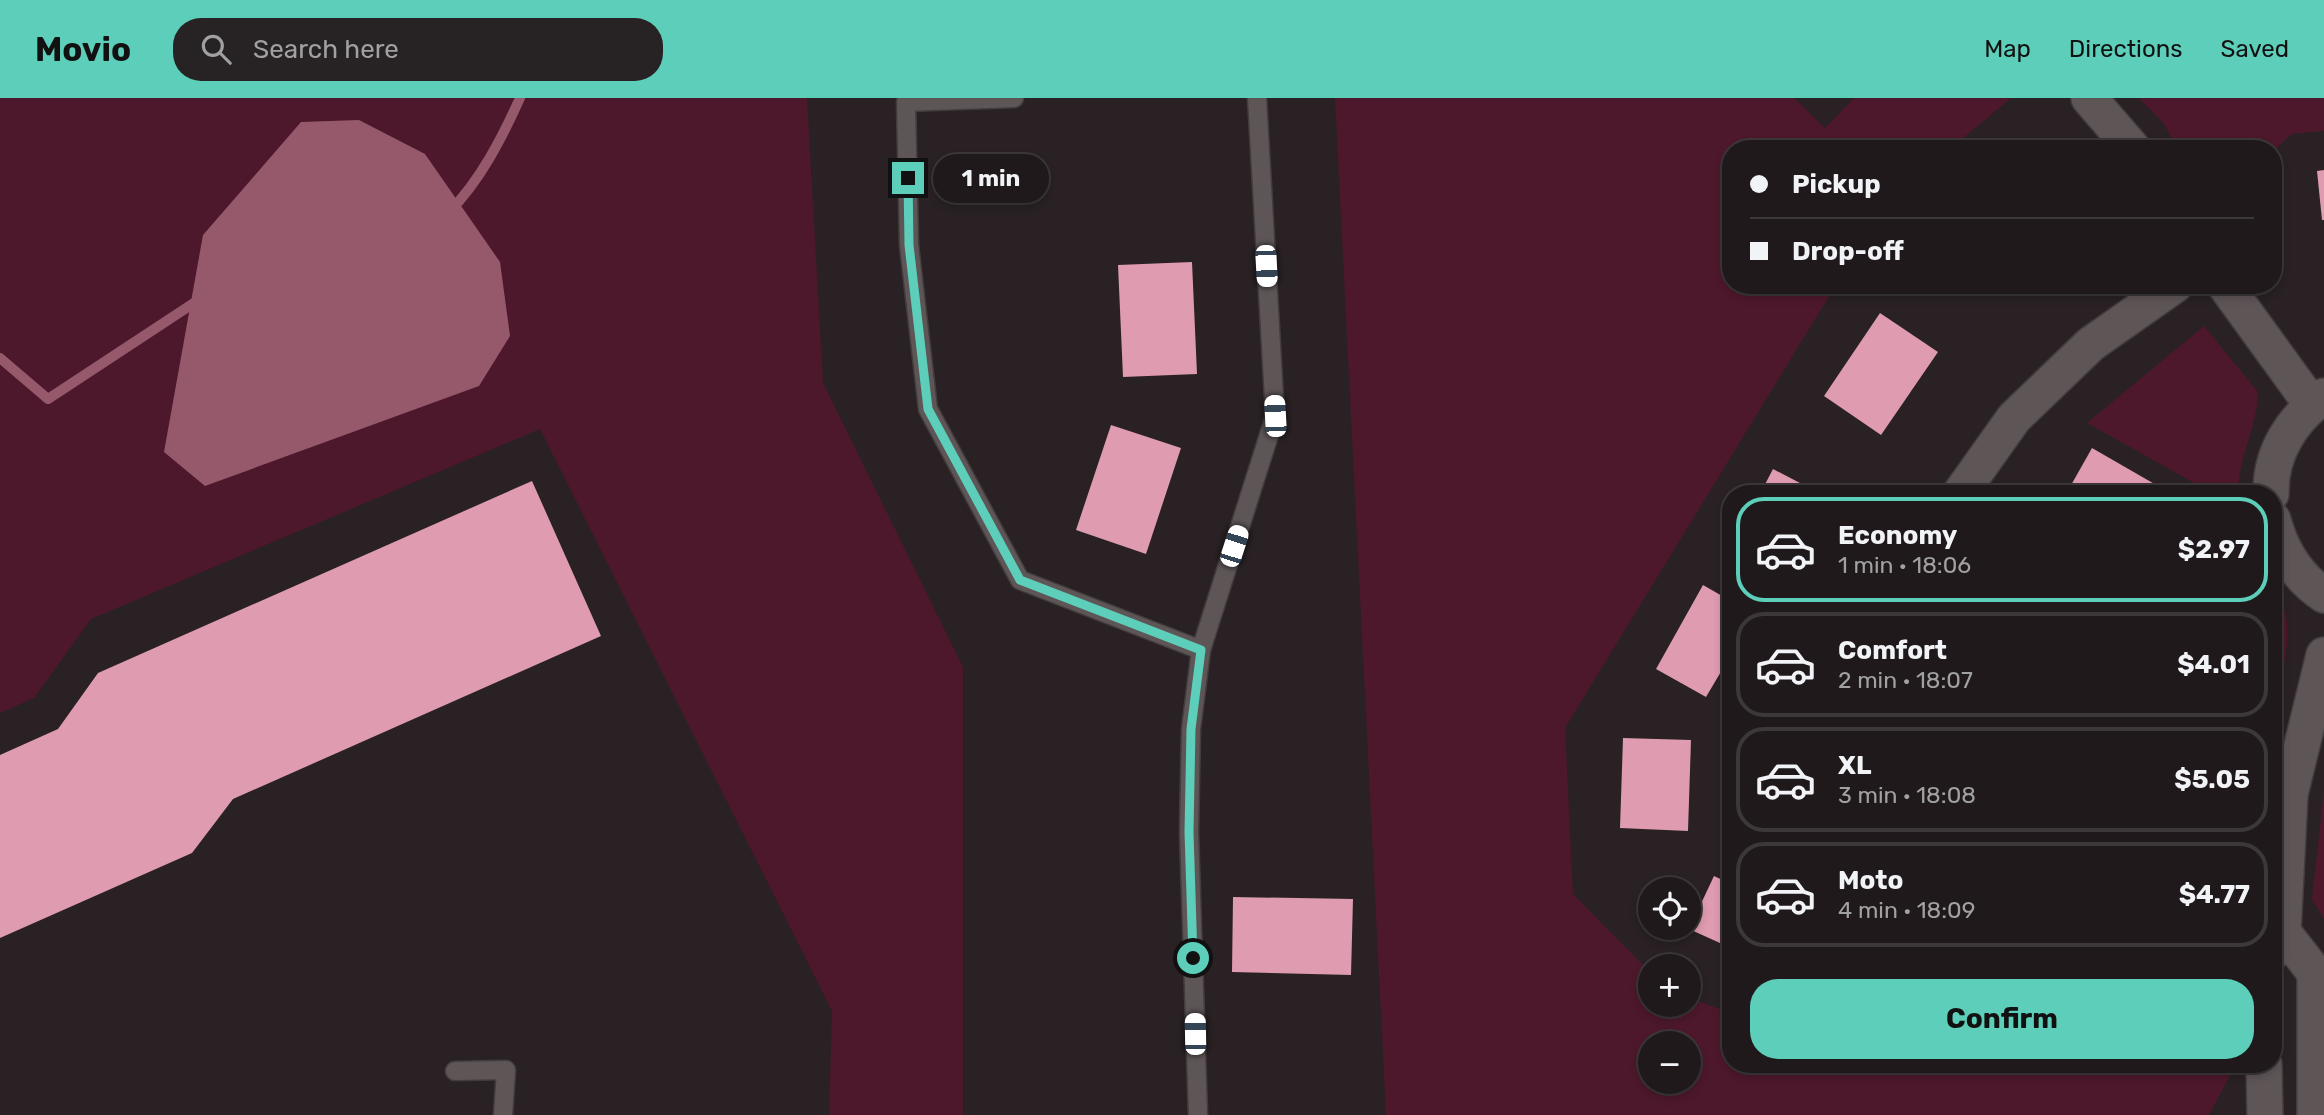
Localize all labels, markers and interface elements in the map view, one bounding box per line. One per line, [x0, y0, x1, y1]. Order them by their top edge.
search box [173, 18, 663, 81]
text: Movio [35, 30, 131, 69]
icon: search [197, 30, 235, 68]
text: Search here [253, 34, 399, 65]
text: Map [1984, 35, 2031, 63]
text: Directions [2069, 35, 2182, 63]
text: Saved [2220, 35, 2289, 63]
callout: 1 min [932, 154, 1048, 202]
route end [892, 162, 924, 194]
text: 1 min [962, 164, 1020, 192]
text: Pickup [1792, 169, 1881, 200]
text: Drop-off [1792, 236, 1904, 267]
car [1255, 244, 1278, 288]
car [1264, 394, 1287, 438]
icon: car [1754, 518, 1817, 581]
text: Economy [1838, 520, 1957, 551]
car [1218, 523, 1251, 569]
text: $2.97 [2178, 534, 2250, 565]
text: 1 min · 18:06 [1838, 551, 1971, 579]
icon: car [1754, 633, 1817, 696]
text: Comfort [1838, 635, 1947, 666]
text: $4.01 [2177, 649, 2250, 680]
text: 2 min · 18:07 [1838, 666, 1973, 694]
icon: car [1754, 748, 1817, 811]
text: XL [1838, 750, 1871, 781]
text: $5.05 [2174, 764, 2250, 795]
text: 3 min · 18:08 [1838, 781, 1976, 809]
icon: car [1754, 863, 1817, 926]
text: Moto [1838, 865, 1903, 896]
map controls [1638, 877, 1701, 1094]
button: locate [1638, 877, 1701, 940]
text: $4.77 [2179, 879, 2250, 910]
text: 4 min · 18:09 [1838, 896, 1975, 924]
route start [1177, 942, 1209, 974]
button: + [1638, 954, 1701, 1017]
button: Confirm [1750, 979, 2254, 1059]
car [1185, 1013, 1206, 1055]
button: − [1638, 1031, 1701, 1094]

